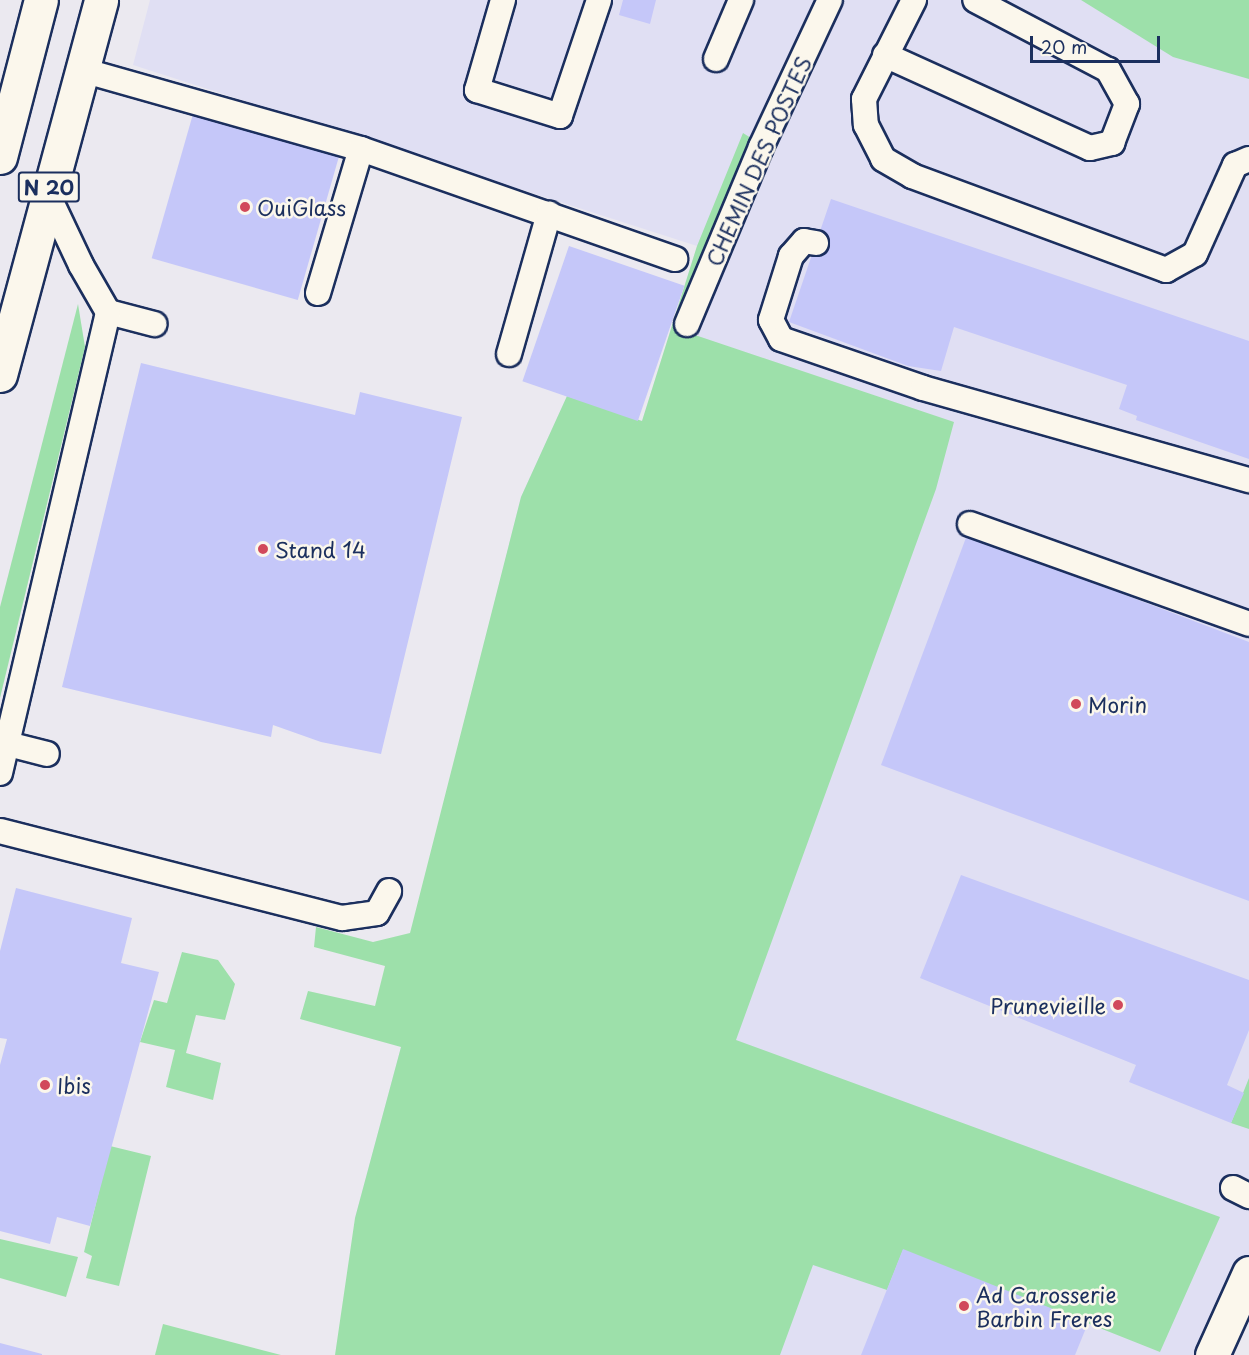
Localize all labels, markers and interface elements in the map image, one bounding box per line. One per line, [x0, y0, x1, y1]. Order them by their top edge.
scale bar [1033, 24, 1164, 62]
text: 20 m [1041, 33, 1087, 60]
street label: CHEMIN DES POSTES [700, 52, 816, 270]
road number: N 20 [17, 170, 80, 204]
place label: OuiGlass [257, 194, 346, 220]
marker: OuiGlass [238, 200, 252, 214]
place label: Stand 14 [275, 536, 365, 562]
marker: Stand 14 [256, 542, 270, 556]
place label: Morin [1088, 691, 1147, 717]
marker: Morin [1069, 697, 1083, 711]
place label: Prunevieille [990, 992, 1106, 1018]
marker: Prunevieille [1111, 998, 1125, 1012]
place label: Ibis [57, 1072, 91, 1098]
marker: Ibis [38, 1078, 52, 1092]
place label: Ad Carosserie Barbin Freres [976, 1281, 1118, 1331]
marker: Ad Carosserie Barbin Freres [957, 1299, 971, 1313]

